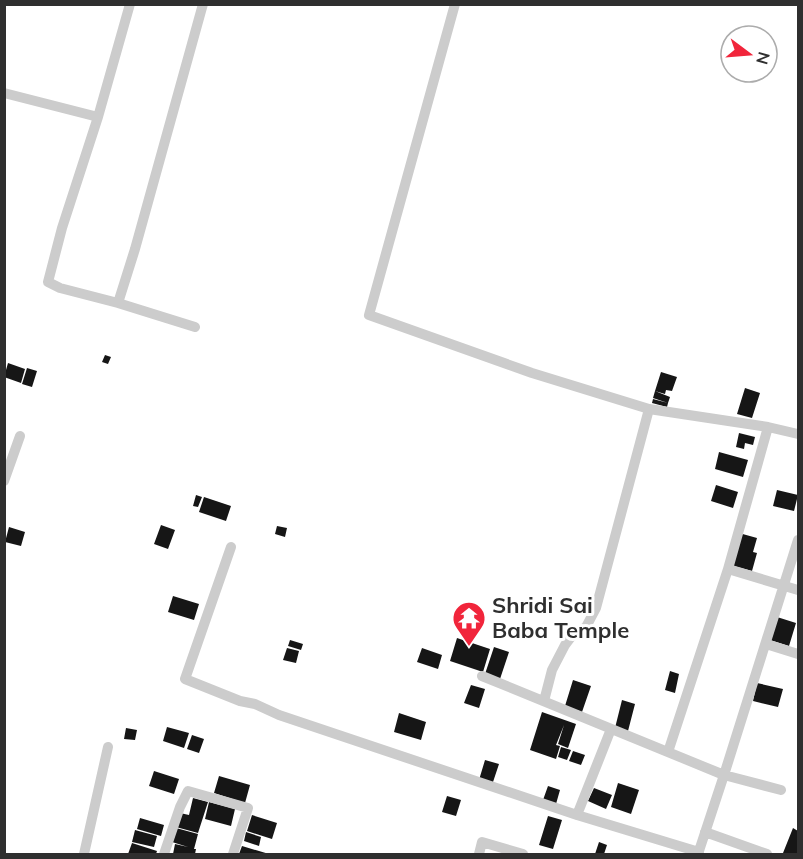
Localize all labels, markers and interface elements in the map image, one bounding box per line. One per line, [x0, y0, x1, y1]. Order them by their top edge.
north arrow [719, 24, 779, 84]
text: N [752, 50, 775, 67]
place label: Shridi Sai Baba Temple [492, 591, 629, 644]
temple icon: Shridi Sai Baba Temple [451, 600, 487, 647]

